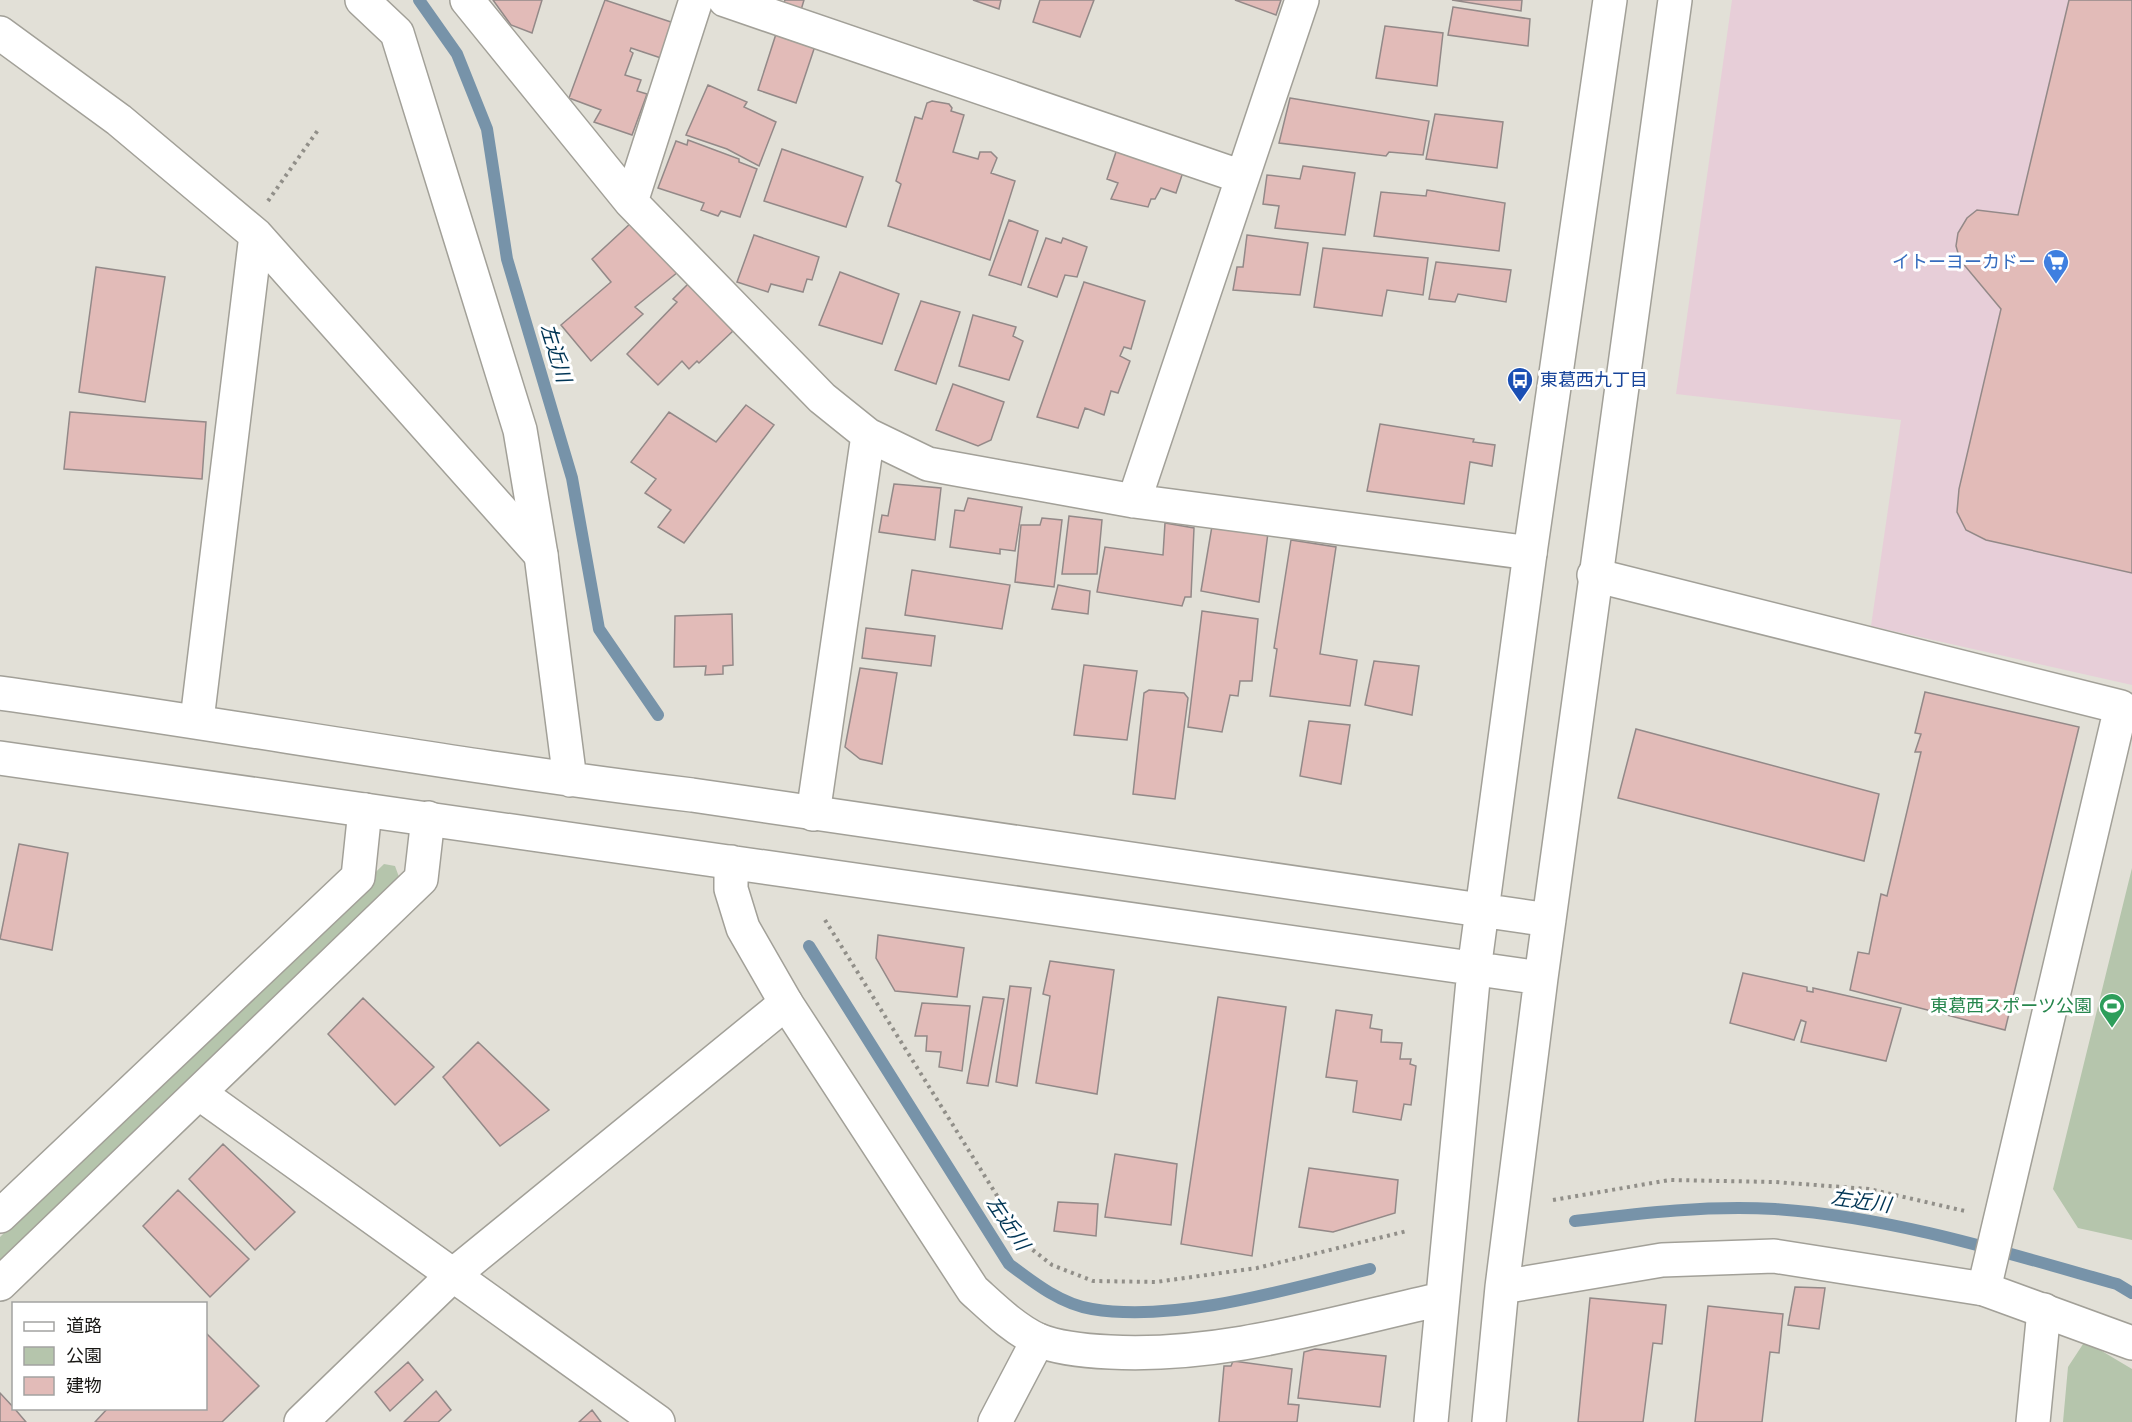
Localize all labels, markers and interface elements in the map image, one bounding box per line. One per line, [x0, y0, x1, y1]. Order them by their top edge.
supermarket icon: イトーヨーカドー [2041, 247, 2071, 285]
place label: イトーヨーカドー [1892, 251, 2036, 273]
water label: 左近川 [536, 321, 577, 387]
bus stop icon: 東葛西九丁目 [1505, 365, 1535, 403]
place label: 東葛西九丁目 [1540, 369, 1648, 391]
sports icon: 東葛西スポーツ公園 [2097, 991, 2127, 1029]
place label: 東葛西スポーツ公園 [1930, 995, 2092, 1017]
water label: 左近川 [1830, 1185, 1894, 1217]
water label: 左近川 [981, 1191, 1036, 1256]
legend [12, 1302, 207, 1410]
text: 道路 [66, 1315, 102, 1337]
text: 公園 [66, 1345, 102, 1367]
text: 建物 [66, 1375, 102, 1397]

